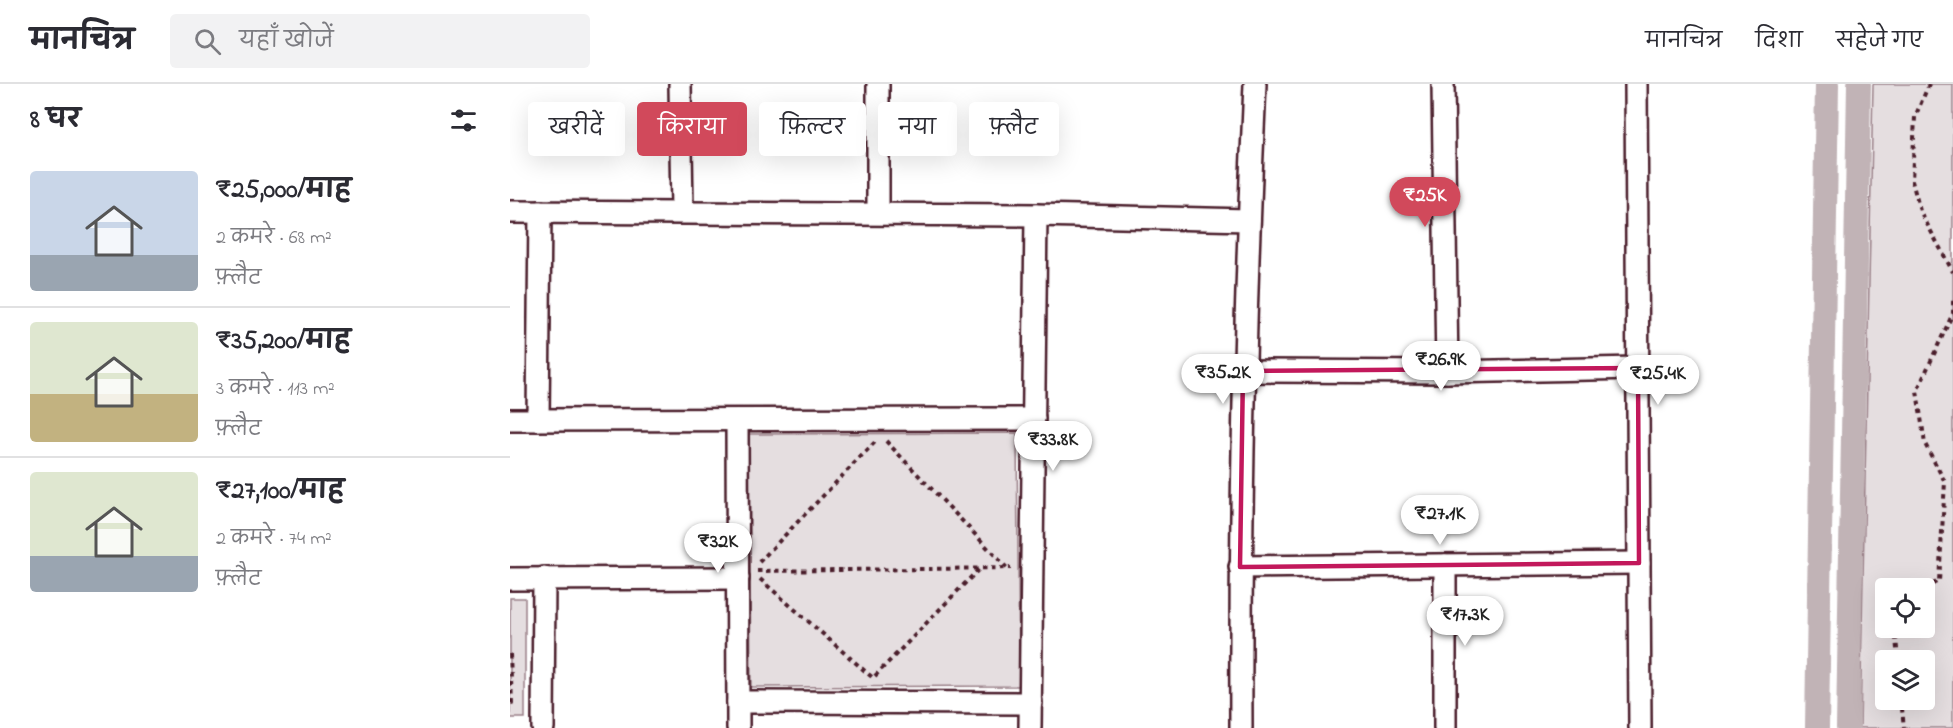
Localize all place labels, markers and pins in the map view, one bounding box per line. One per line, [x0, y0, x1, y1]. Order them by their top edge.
pin: ₹25K [1389, 177, 1461, 228]
pin: ₹26.9K [1392, 341, 1490, 392]
pin: ₹35.2K [1174, 354, 1272, 405]
pin: ₹25.4K [1609, 355, 1707, 406]
pin: ₹33.8K [1004, 421, 1102, 472]
pin: ₹27.1K [1391, 495, 1489, 546]
pin: ₹32K [682, 523, 754, 574]
pin: ₹17.3K [1416, 596, 1514, 647]

